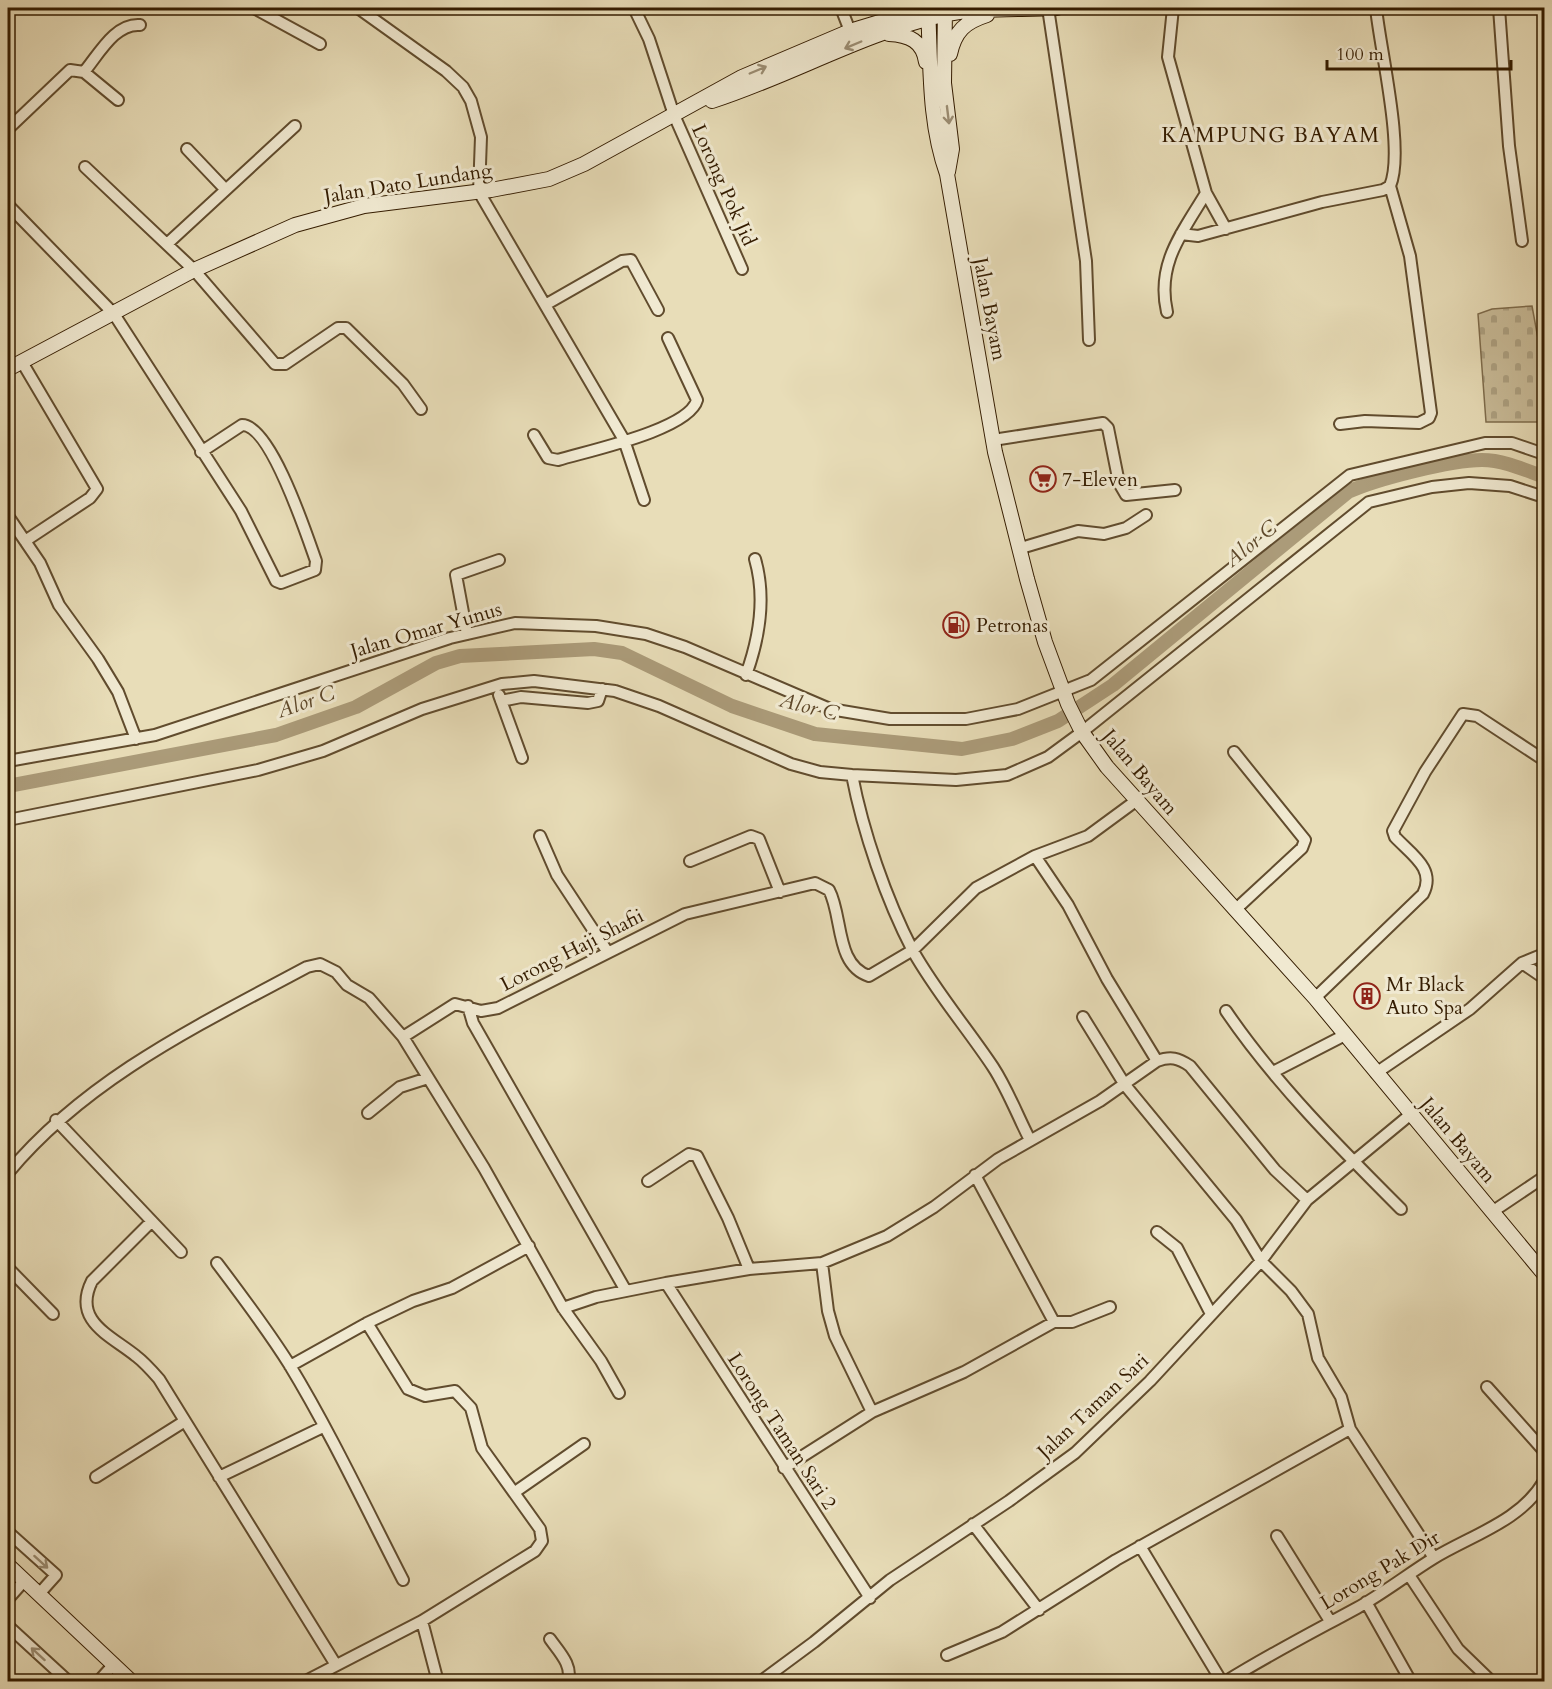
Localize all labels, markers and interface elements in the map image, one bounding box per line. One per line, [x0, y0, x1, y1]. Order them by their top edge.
scale bar [1327, 33, 1512, 71]
one-way arrow [845, 40, 863, 51]
text: 100 m [1336, 42, 1384, 67]
one-way arrow [749, 64, 767, 75]
one-way arrow [942, 104, 953, 124]
street label: Lorong Pok Jid [685, 120, 763, 251]
district label: KAMPUNG BAYAM [1161, 121, 1381, 150]
street label: Jalan Dato Lundang [319, 156, 495, 210]
street label: Jalan Bayam [966, 252, 1013, 363]
supermarket icon: 7-Eleven [1028, 464, 1058, 494]
place label: 7-Eleven [1062, 466, 1139, 493]
water label: Alor C [1218, 513, 1284, 575]
street label: Jalan Omar Yunus [344, 595, 505, 665]
fuel station icon: Petronas [941, 610, 971, 640]
place label: Petronas [976, 612, 1048, 639]
water label: Alor C [272, 678, 340, 726]
water label: Alor C [775, 685, 843, 729]
street label: Jalan Bayam [1094, 721, 1184, 821]
street label: Lorong Haji Shafii [496, 902, 649, 998]
place label: Mr Black Auto Spa [1386, 971, 1465, 1021]
building icon: Mr Black Auto Spa [1352, 981, 1382, 1011]
street label: Jalan Bayam [1412, 1089, 1502, 1189]
street label: Lorong Taman Sari 2 [721, 1347, 843, 1515]
street label: Jalan Taman Sari [1029, 1347, 1155, 1467]
street label: Lorong Pak Dir [1315, 1523, 1445, 1616]
one-way arrow [33, 1555, 48, 1569]
one-way arrow [31, 1647, 46, 1661]

